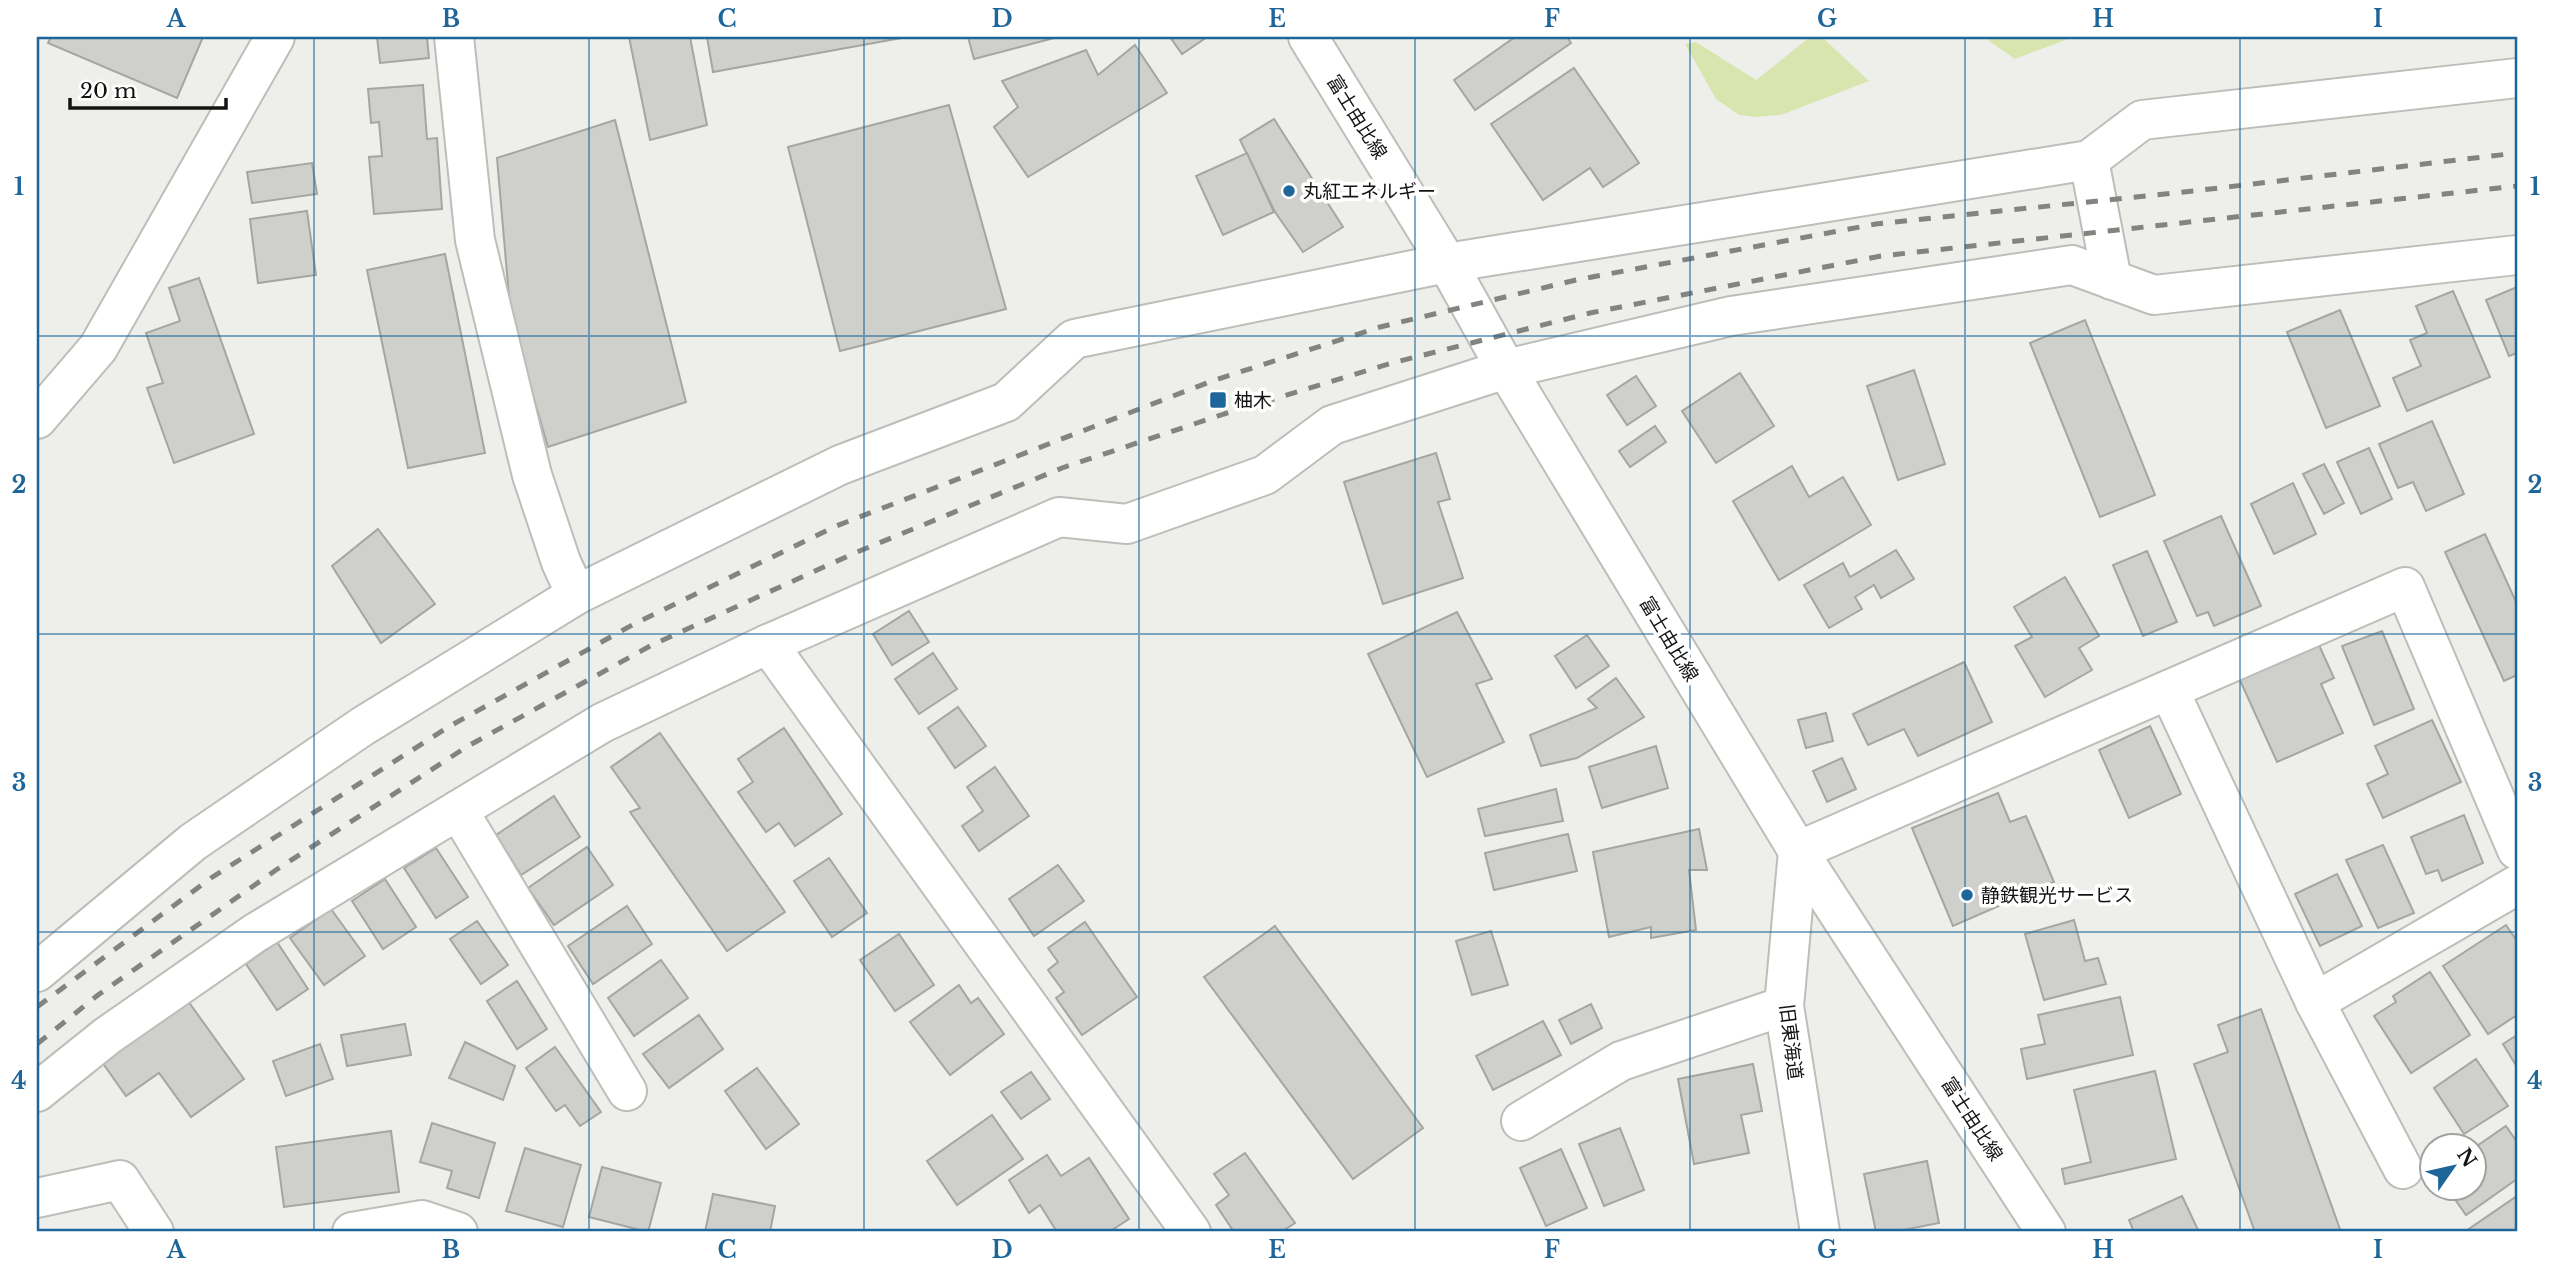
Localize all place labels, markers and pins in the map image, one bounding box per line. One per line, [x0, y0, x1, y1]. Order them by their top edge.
place label: 丸紅エネルギー [1303, 180, 1436, 203]
marker: 丸紅エネルギー [1281, 183, 1297, 199]
place label: 柚木 [1234, 389, 1272, 412]
marker: 柚木 [1208, 390, 1228, 410]
place label: 静鉄観光サービス [1981, 884, 2133, 907]
marker: 静鉄観光サービス [1959, 887, 1975, 903]

